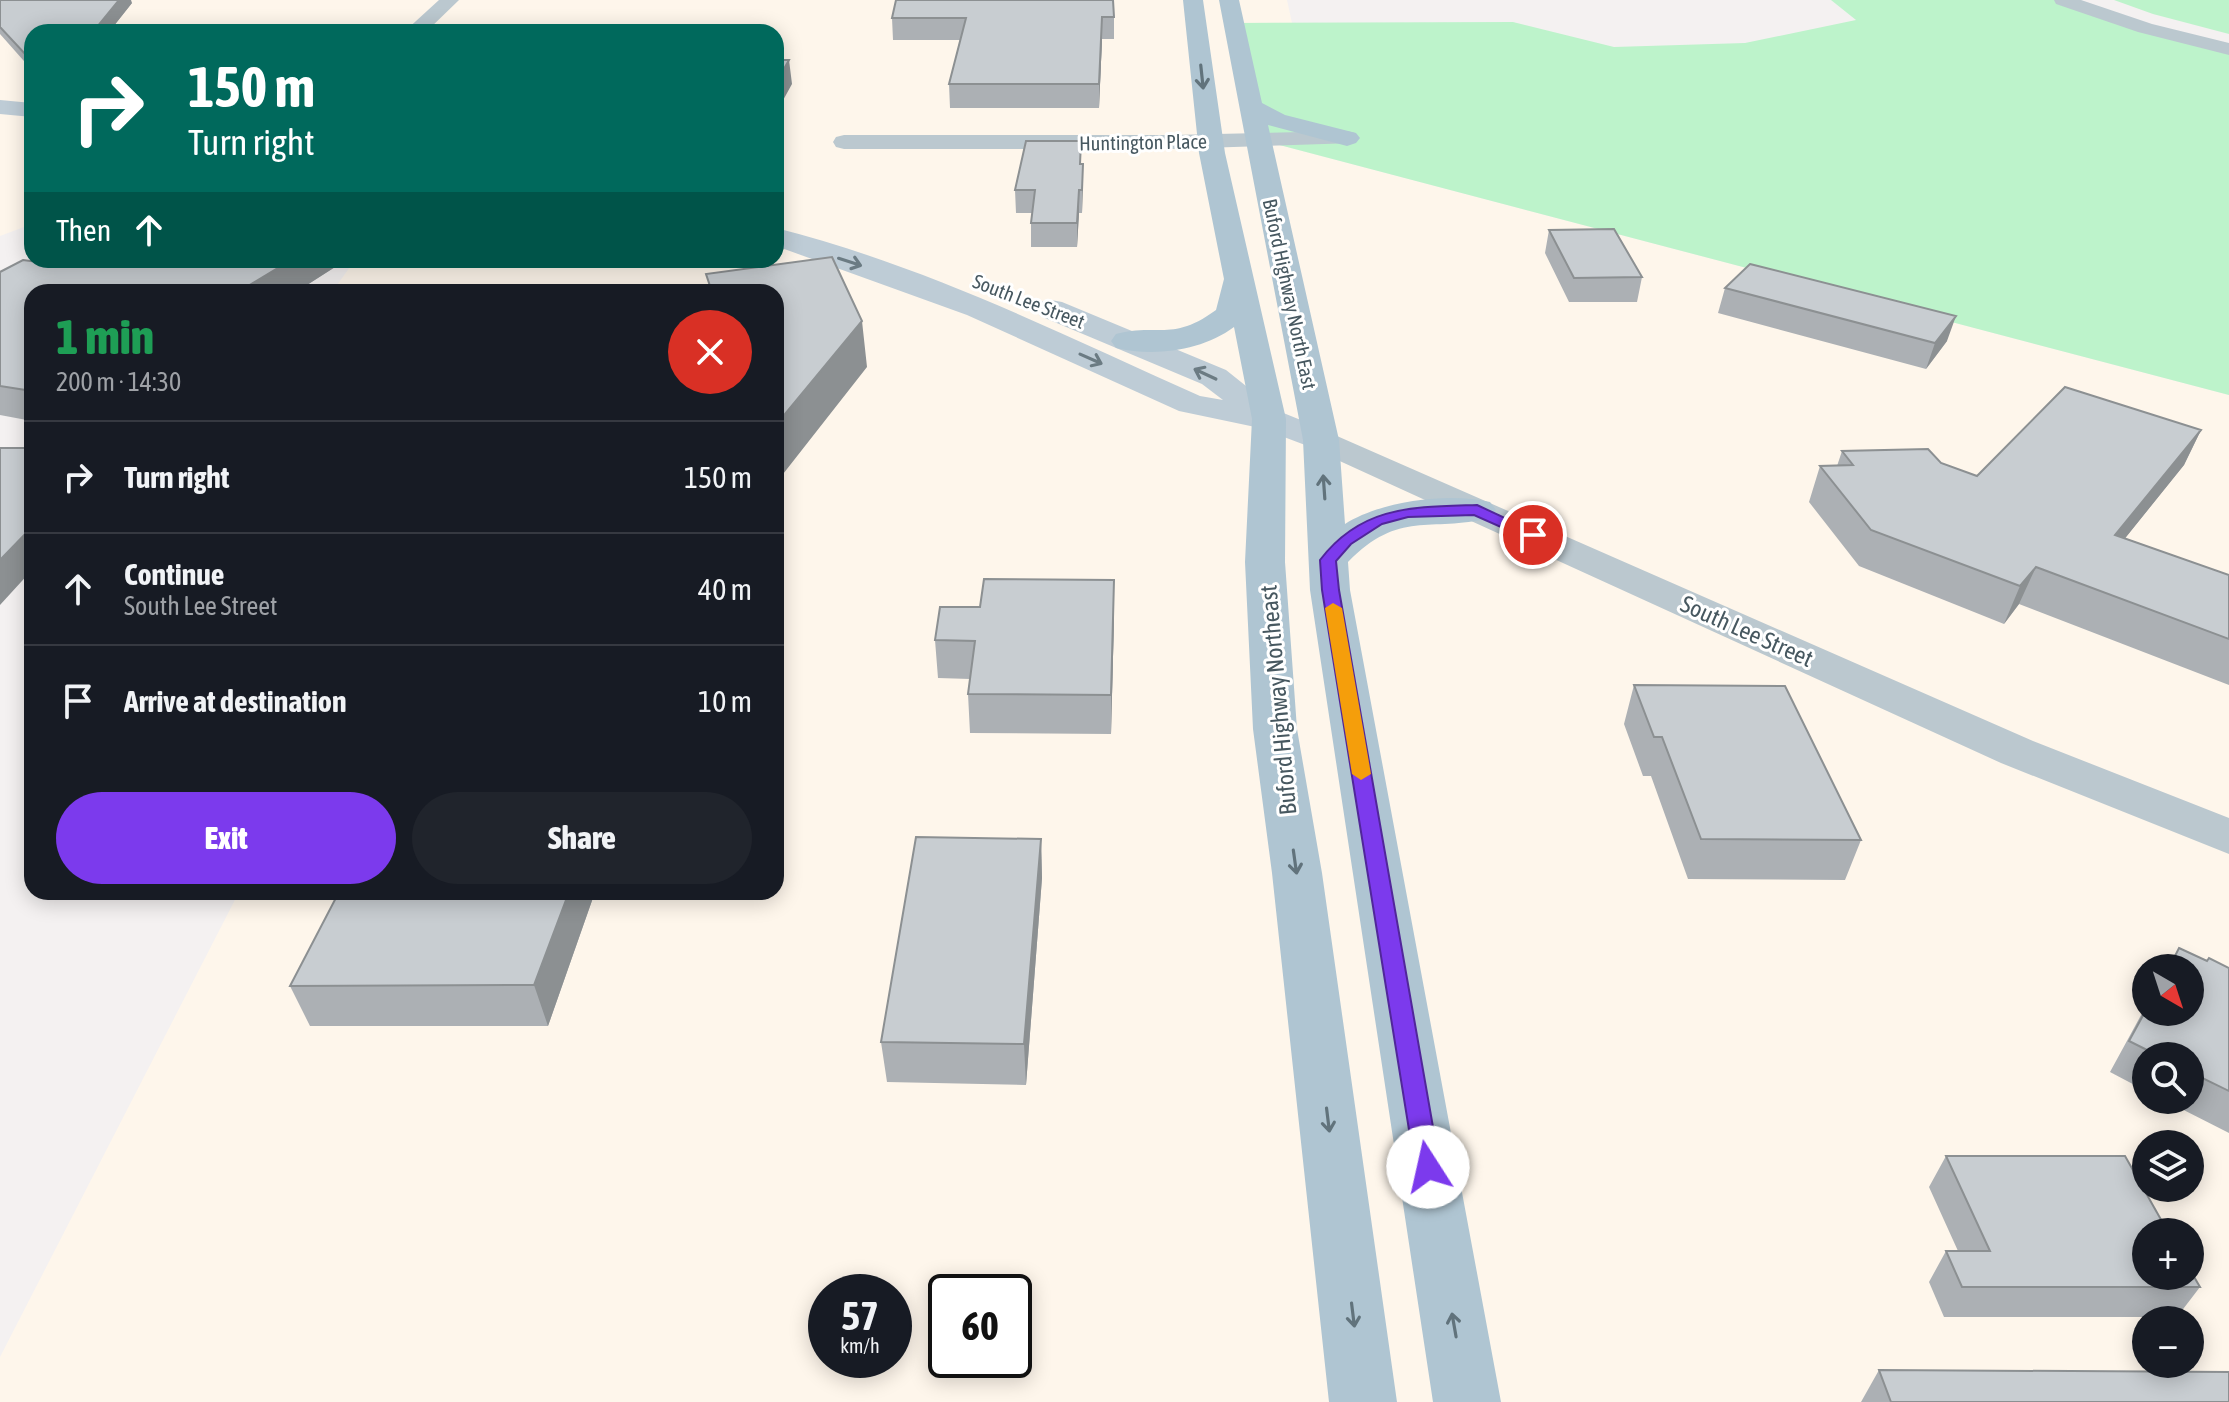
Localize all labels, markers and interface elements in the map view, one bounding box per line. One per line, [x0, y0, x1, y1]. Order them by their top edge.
text: 150 m [188, 55, 315, 119]
icon: right [56, 56, 160, 160]
one-way arrow [1195, 63, 1210, 90]
text: Turn right [188, 121, 315, 163]
street label: Huntington Place [1079, 129, 1207, 155]
street label: Buford Highway North East [1259, 196, 1322, 392]
icon: ahead [127, 208, 171, 252]
text: Then [56, 213, 111, 247]
one-way arrow [837, 255, 862, 270]
street label: South Lee Street [970, 269, 1088, 333]
text: 1 min [56, 309, 154, 364]
button: close [668, 310, 752, 394]
one-way arrow [1079, 352, 1103, 367]
one-way arrow [1193, 366, 1217, 381]
text: 200 m · 14:30 [56, 367, 181, 397]
icon: right [56, 455, 100, 499]
text: Turn right [124, 460, 230, 494]
text: 150 m [684, 460, 752, 494]
one-way arrow [1316, 474, 1331, 501]
pin [1499, 501, 1567, 569]
icon: arrive [1511, 513, 1555, 557]
text: Continue [124, 557, 224, 591]
icon: ahead [56, 567, 100, 611]
text: 40 m [698, 572, 752, 606]
street label: Buford Highway Northeast [1254, 584, 1302, 816]
street label: South Lee Street [1677, 590, 1817, 672]
text: South Lee Street [124, 591, 278, 621]
icon: arrive [56, 679, 100, 723]
text: Arrive at destination [124, 684, 346, 718]
text: 10 m [698, 684, 752, 718]
button: Exit [56, 792, 396, 884]
button: Share [412, 792, 752, 884]
one-way arrow [1288, 849, 1303, 875]
north arrow [2132, 954, 2204, 1026]
map controls [2132, 954, 2204, 1378]
button: search [2132, 1042, 2204, 1114]
one-way arrow [1321, 1106, 1336, 1133]
position arrow [1386, 1125, 1470, 1209]
button: layers [2132, 1130, 2204, 1202]
button: + [2132, 1218, 2204, 1290]
speed limit sign: 60 [928, 1274, 1032, 1378]
text: 57 [841, 1293, 879, 1338]
one-way arrow [1345, 1301, 1360, 1328]
button: − [2132, 1306, 2204, 1378]
one-way arrow [1446, 1313, 1461, 1338]
text: km/h [840, 1334, 880, 1357]

